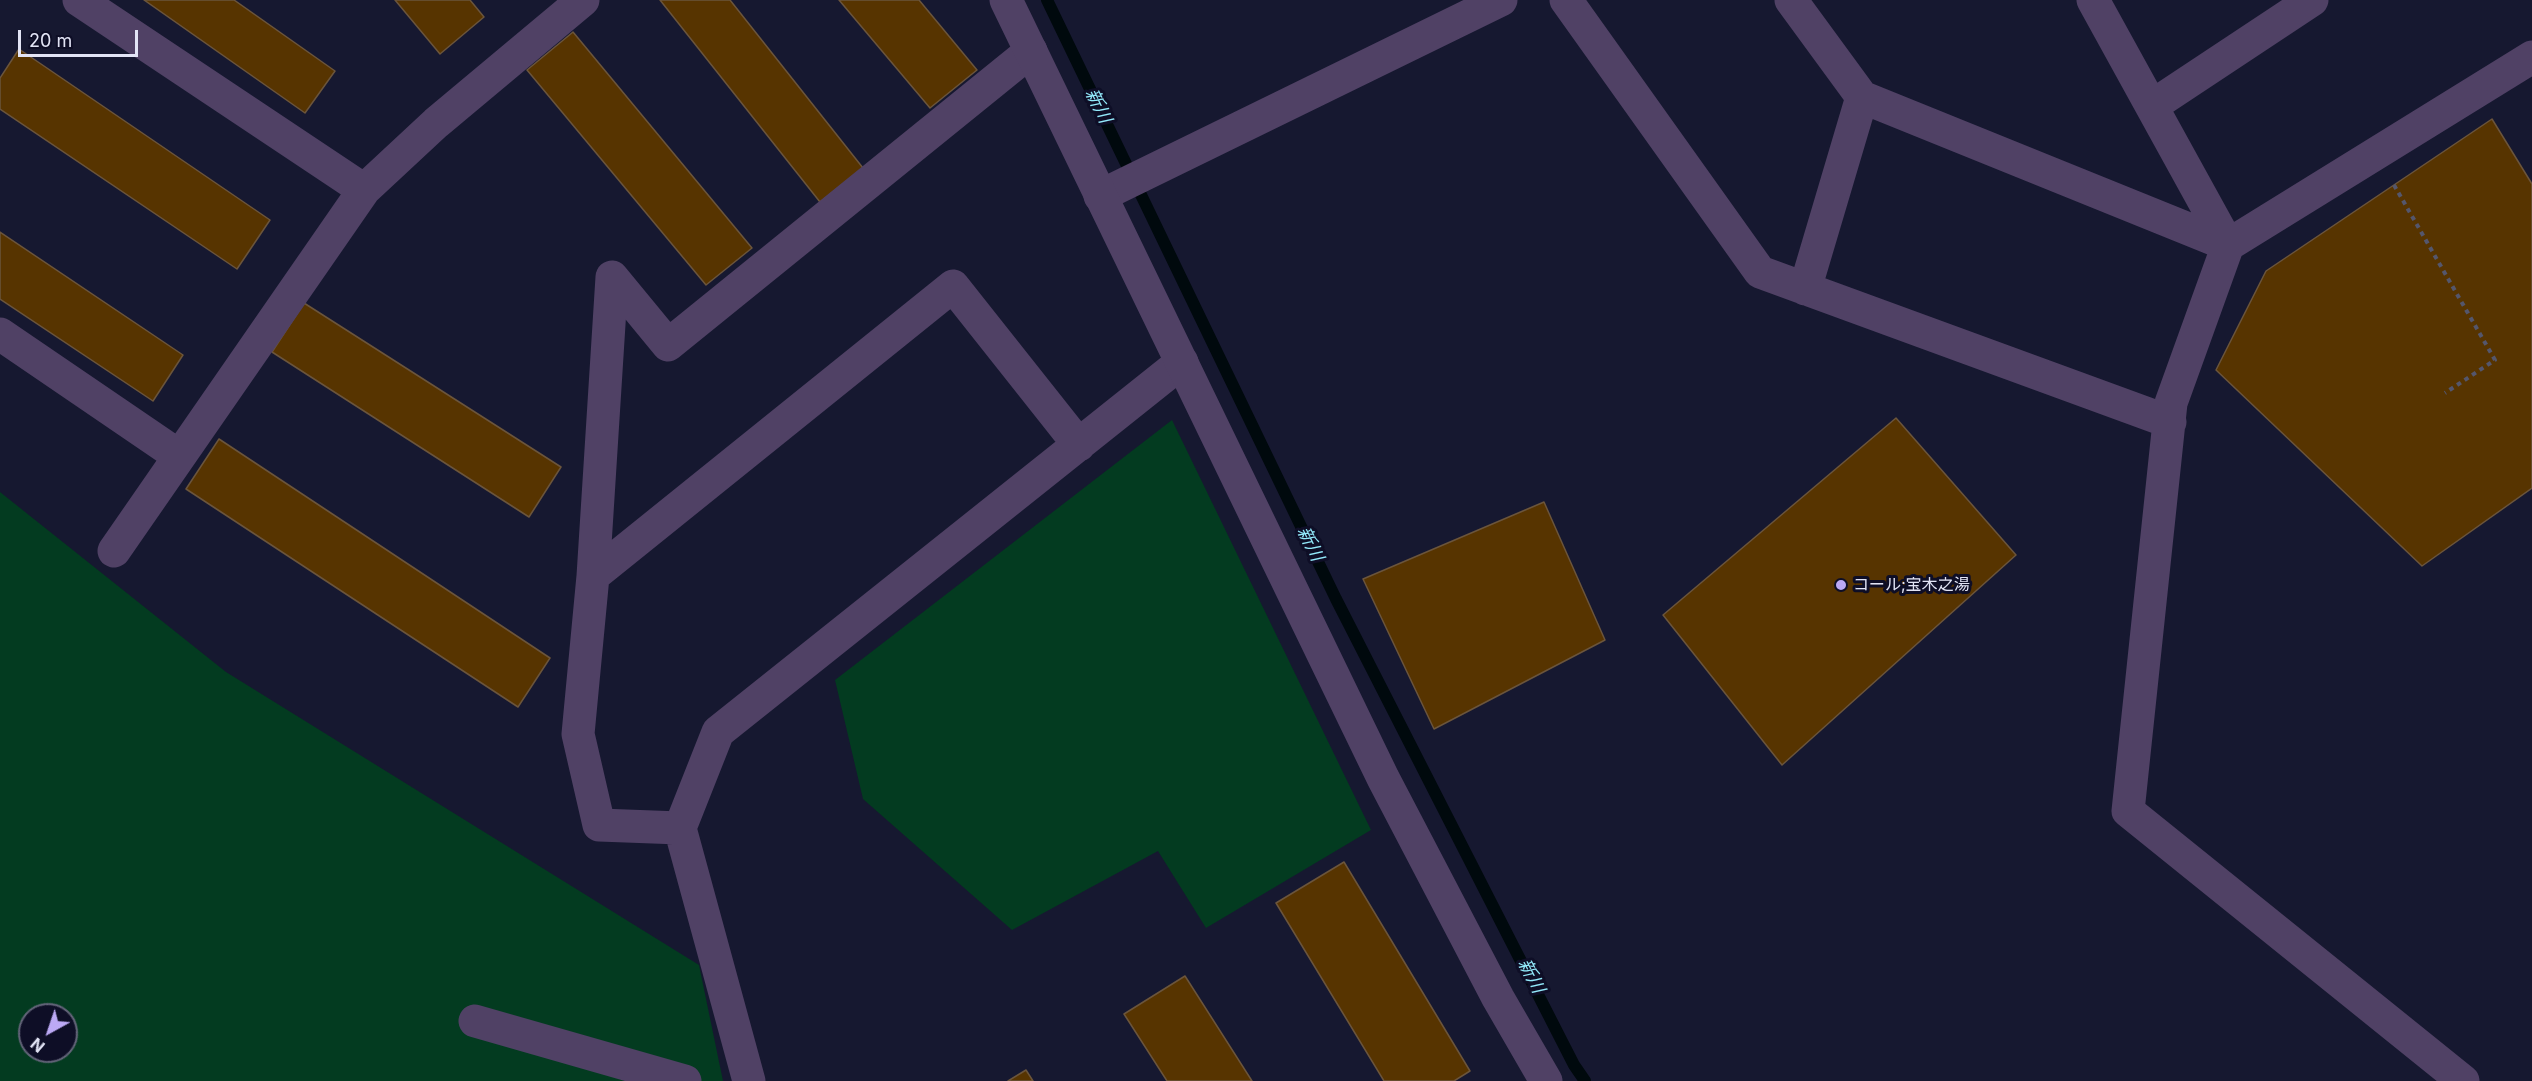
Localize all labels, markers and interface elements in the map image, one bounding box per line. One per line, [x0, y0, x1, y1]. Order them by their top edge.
scale bar [21, 18, 141, 56]
text: 20 m [29, 30, 72, 51]
water label: 新川 [1080, 85, 1116, 127]
water label: 新川 [1292, 523, 1328, 565]
place label: コール;宝木之湯 [1853, 575, 1970, 595]
marker: コール;宝木之湯 [1834, 578, 1848, 592]
water label: 新川 [1513, 955, 1549, 997]
north arrow [18, 1003, 78, 1063]
text: N [27, 1034, 49, 1057]

